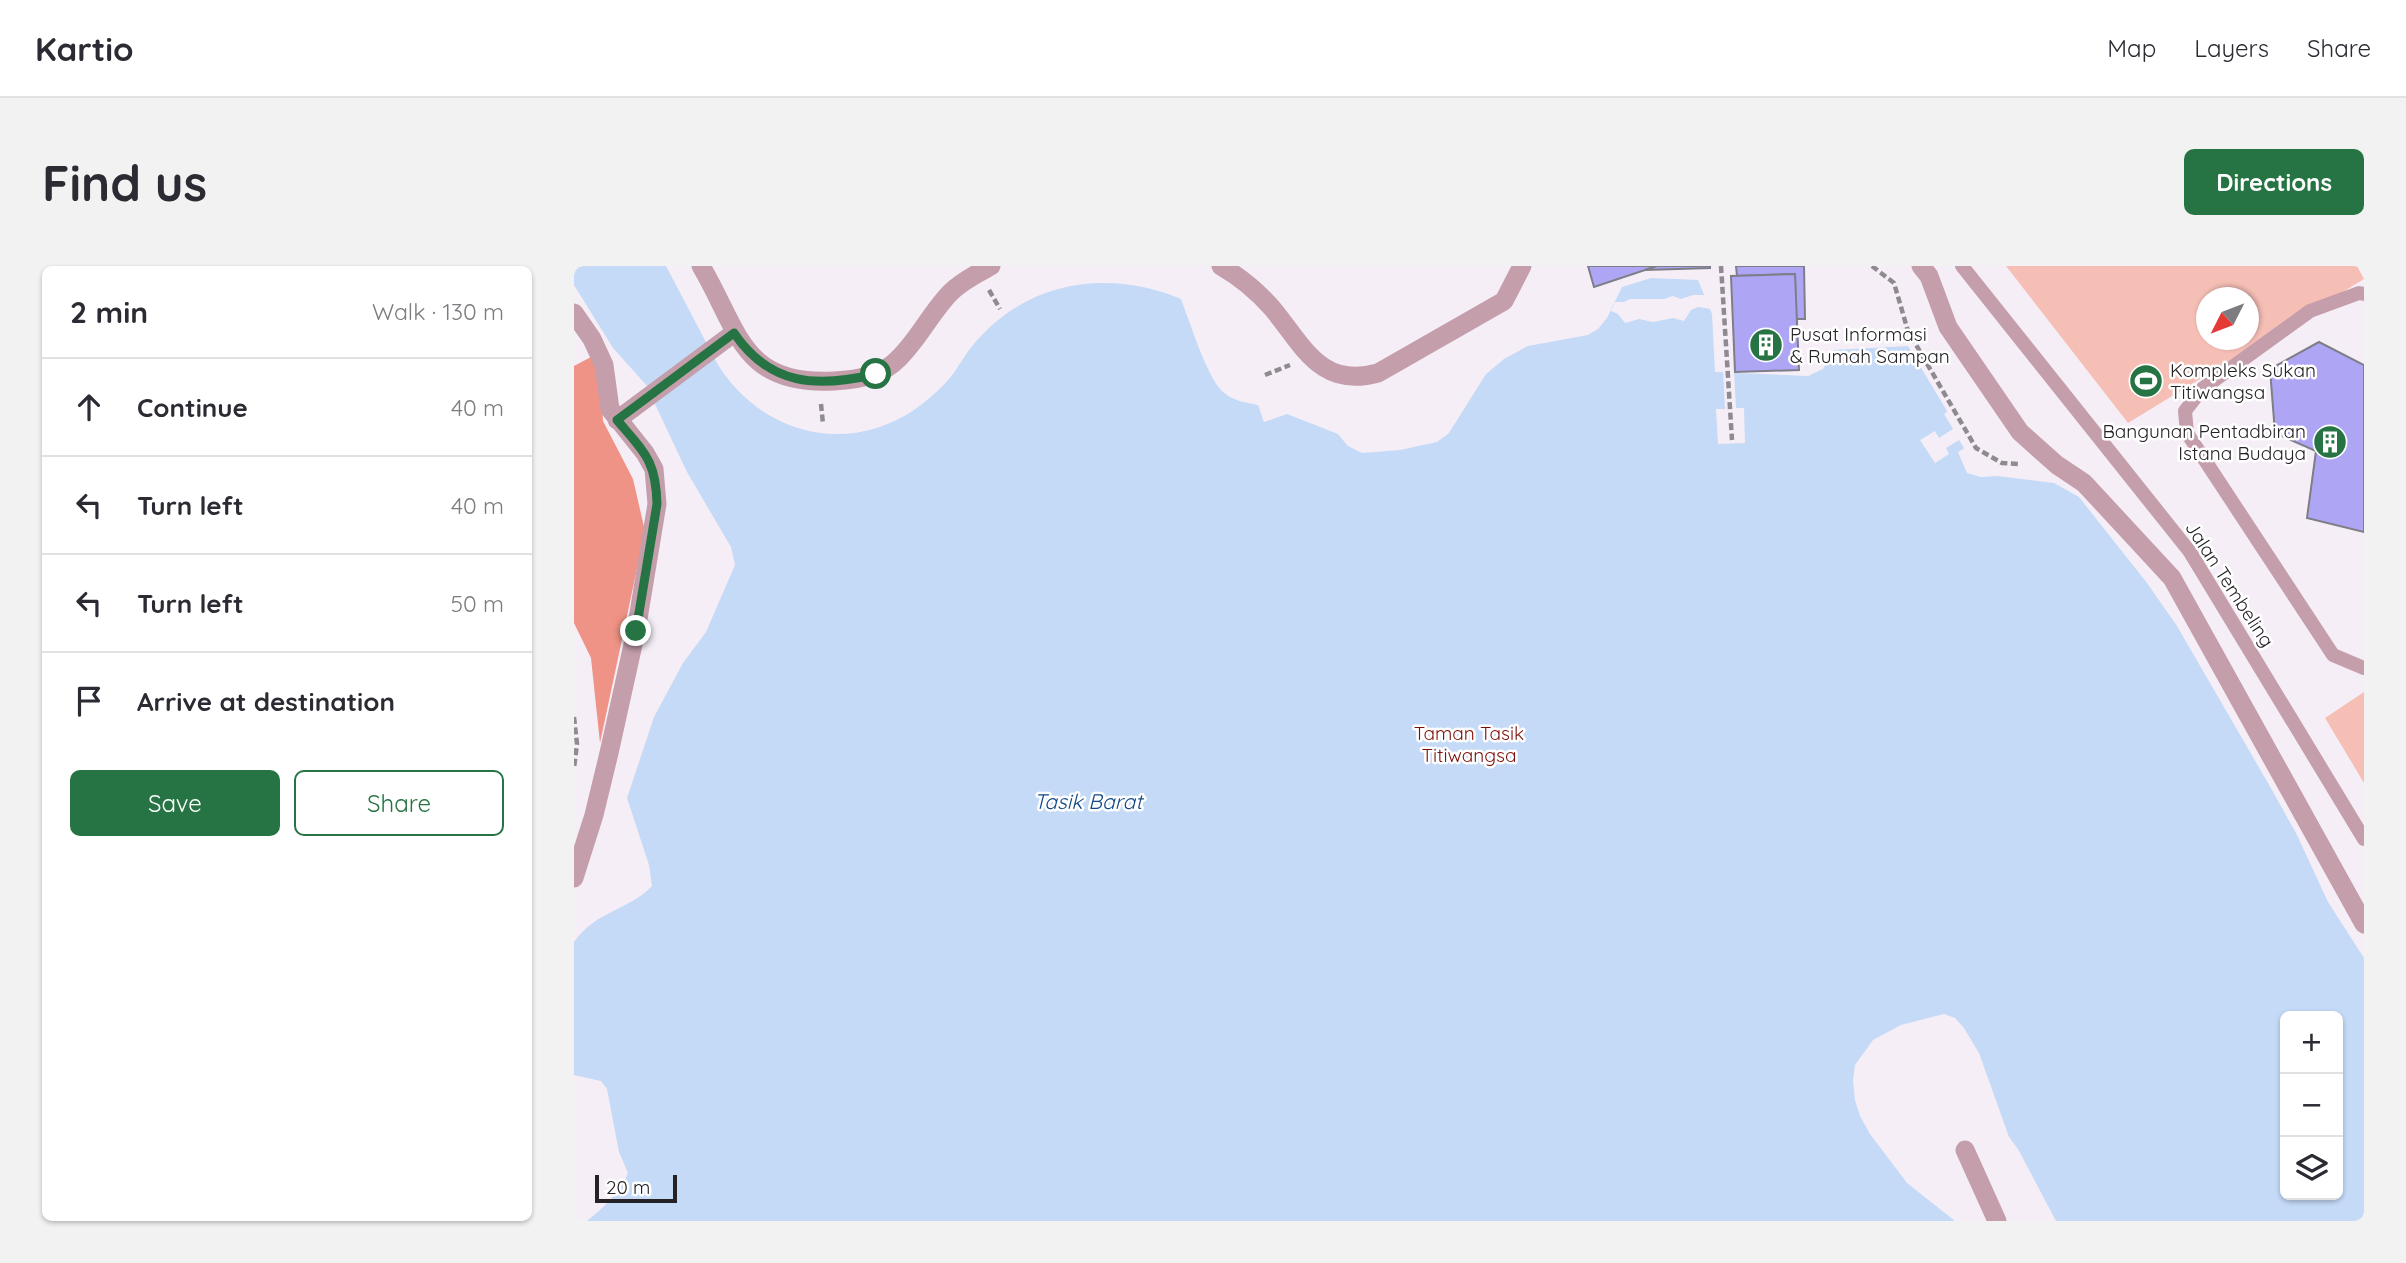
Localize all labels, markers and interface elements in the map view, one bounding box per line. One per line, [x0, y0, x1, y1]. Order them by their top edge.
text: Kartio [35, 28, 134, 69]
text: Map [2107, 33, 2156, 63]
text: Layers [2194, 33, 2269, 63]
text: Share [2307, 33, 2371, 63]
button: Directions [2184, 149, 2364, 215]
text: Find us [42, 152, 207, 213]
north arrow [2196, 287, 2259, 350]
text: 2 min [70, 293, 148, 331]
text: Walk · 130 m [372, 297, 504, 326]
place label: Pusat Informasi & Rumah Sampan [1790, 322, 1950, 368]
building icon: Pusat Informasi & Rumah Sampan [1747, 326, 1785, 364]
route start [860, 358, 891, 389]
place label: Kompleks Sukan Titiwangsa [2170, 358, 2316, 404]
sports icon: Kompleks Sukan Titiwangsa [2127, 362, 2165, 400]
icon: ahead [70, 388, 108, 426]
text: Continue [137, 391, 248, 424]
text: 40 m [451, 393, 504, 422]
place label: Bangunan Pentadbiran Istana Budaya [2102, 419, 2306, 465]
building icon: Bangunan Pentadbiran Istana Budaya [2311, 423, 2349, 461]
icon: left [70, 486, 108, 524]
text: Turn left [137, 489, 244, 522]
text: 40 m [451, 491, 504, 520]
street label: Jalan Tembeling [2180, 517, 2280, 651]
icon: left [70, 584, 108, 622]
text: Turn left [137, 587, 244, 620]
text: 50 m [451, 589, 504, 618]
route end [620, 615, 651, 646]
icon: arrive [70, 682, 108, 720]
text: Arrive at destination [137, 685, 395, 718]
park label: Taman Tasik Titiwangsa [1414, 721, 1524, 767]
button: Save [70, 770, 280, 836]
button: Share [294, 770, 504, 836]
water label: Tasik Barat [1034, 788, 1145, 814]
map controls [2280, 1011, 2343, 1200]
button: + [2280, 1011, 2343, 1074]
button: − [2280, 1074, 2343, 1137]
button: layers [2280, 1137, 2343, 1200]
scale bar [595, 1172, 677, 1204]
text: 20 m [606, 1175, 650, 1199]

